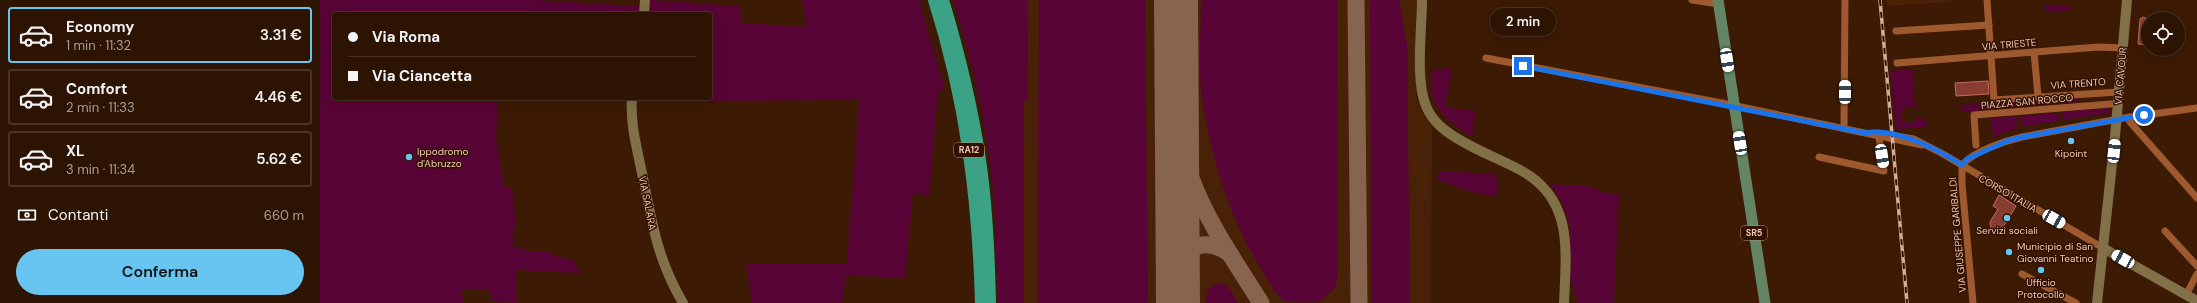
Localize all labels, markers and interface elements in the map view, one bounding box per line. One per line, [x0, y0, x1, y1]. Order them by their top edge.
callout: 2 min [1490, 8, 1556, 36]
map controls [2141, 12, 2185, 56]
button: locate [2141, 12, 2185, 56]
text: 2 min [1506, 13, 1540, 30]
icon: car [18, 17, 54, 53]
text: Economy [66, 17, 134, 37]
text: 3.31 € [260, 25, 302, 45]
text: Via Roma [372, 27, 440, 47]
street label: VIA TRIESTE [1981, 36, 2037, 53]
text: 1 min · 11:32 [66, 37, 131, 54]
car [1719, 47, 1735, 73]
street label: VIA CAVOUR [2112, 47, 2129, 105]
route end [1514, 57, 1532, 75]
text: Via Ciancetta [372, 66, 472, 86]
street label: VIA TRENTO [2050, 75, 2106, 92]
icon: car [18, 79, 54, 115]
text: Comfort [66, 79, 127, 99]
car [1839, 80, 1851, 104]
text: 4.46 € [254, 87, 302, 107]
street label: PIAZZA SAN ROCCO [1980, 91, 2074, 112]
text: 2 min · 11:33 [66, 99, 135, 116]
route start [2135, 106, 2153, 124]
car [1732, 130, 1748, 156]
marker: Kipoint [2066, 136, 2076, 146]
car [2107, 138, 2121, 164]
icon: car [18, 141, 54, 177]
text: XL [66, 141, 84, 161]
road number: RA12 [954, 143, 984, 157]
car [1874, 143, 1890, 169]
place label: Ippodromo d'Abruzzo [417, 145, 468, 170]
place label: Kipoint [2055, 147, 2087, 160]
text: 5.62 € [256, 149, 302, 169]
marker: Ippodromo d'Abruzzo [404, 152, 414, 162]
text: 3 min · 11:34 [66, 161, 135, 178]
street label: CORSO ITALIA [1976, 172, 2039, 216]
street label: VIA SALARA [636, 175, 659, 232]
street label: VIA GIUSEPPE GARIBALDI [1946, 177, 1969, 293]
icon: cash [16, 204, 38, 226]
text: Contanti [48, 205, 108, 225]
text: 660 m [264, 207, 304, 224]
car [2041, 208, 2067, 230]
marker: Servizi sociali [2002, 213, 2012, 223]
place label: Servizi sociali [1976, 224, 2038, 237]
road number: SR5 [1741, 226, 1767, 240]
place label: Municipio di San Giovanni Teatino [2017, 240, 2093, 265]
marker: Municipio di San Giovanni Teatino [2004, 247, 2014, 257]
car [2110, 248, 2136, 270]
button: Conferma [16, 249, 304, 295]
marker: Ufficio Protocollo [2036, 265, 2046, 275]
place label: Ufficio Protocollo [2018, 276, 2064, 301]

